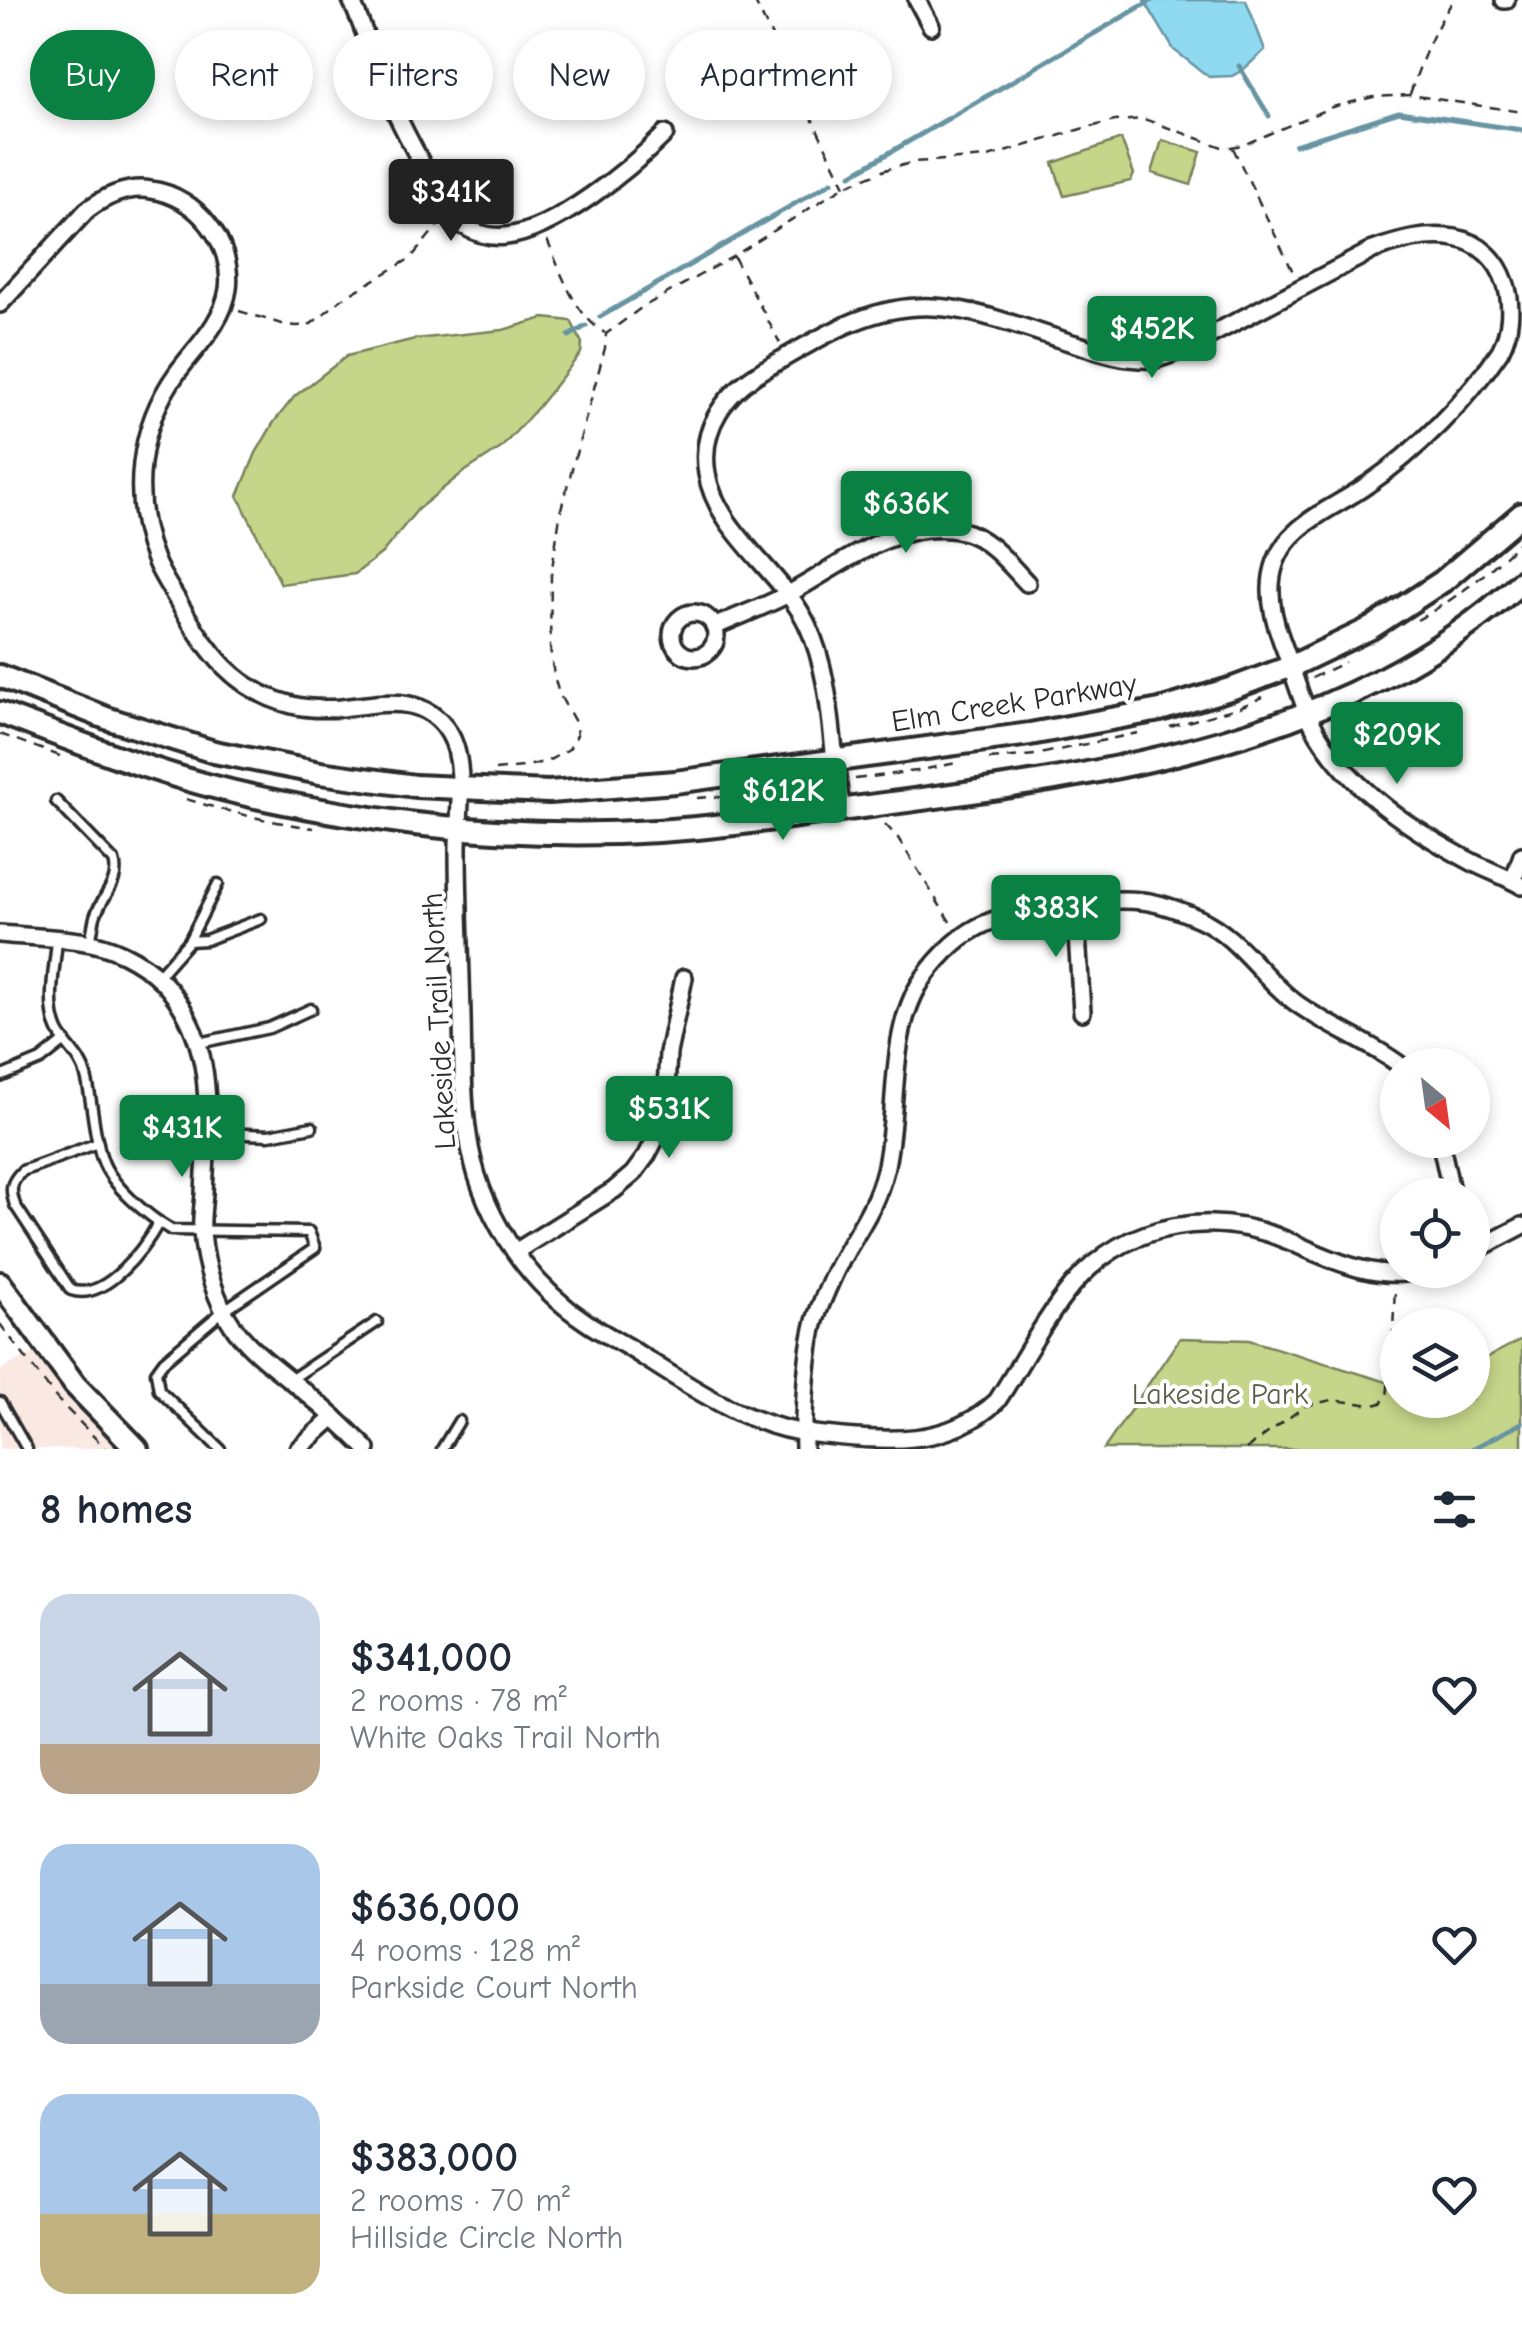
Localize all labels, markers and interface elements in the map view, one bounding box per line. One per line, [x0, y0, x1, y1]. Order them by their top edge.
chip: Buy [30, 30, 155, 120]
chip: Rent [175, 30, 313, 120]
chip: Filters [333, 30, 493, 120]
chip: New [513, 30, 645, 120]
chip: Apartment [665, 30, 892, 120]
pin: $341K [381, 159, 521, 244]
text: $341K [411, 173, 491, 210]
pin: $452K [1082, 296, 1222, 381]
text: $452K [1109, 310, 1195, 347]
pin: $636K [836, 471, 976, 556]
text: $636K [863, 485, 949, 522]
street label: Elm Creek Parkway [889, 666, 1140, 740]
pin: $209K [1327, 702, 1467, 787]
text: $209K [1353, 716, 1441, 753]
pin: $612K [713, 758, 853, 843]
text: $612K [742, 772, 824, 809]
pin: $383K [986, 875, 1126, 960]
text: $383K [1013, 889, 1099, 926]
street label: Lakeside Trail North [415, 892, 463, 1150]
north arrow [1380, 1048, 1490, 1158]
map controls [1380, 1048, 1490, 1418]
pin: $531K [599, 1076, 739, 1161]
text: $531K [628, 1090, 710, 1127]
pin: $431K [112, 1095, 252, 1180]
text: $431K [142, 1109, 222, 1146]
button: locate [1380, 1178, 1490, 1288]
button: layers [1380, 1308, 1490, 1418]
park label: Lakeside Park [1132, 1377, 1309, 1412]
icon: filters [1427, 1482, 1482, 1537]
text: 8 homes [40, 1485, 192, 1534]
text: $341,000 [350, 1633, 512, 1682]
icon: home [120, 1634, 240, 1754]
icon: heart [1427, 1667, 1482, 1722]
text: 2 rooms · 78 m² [350, 1682, 567, 1719]
text: White Oaks Trail North [350, 1719, 661, 1756]
text: $636,000 [350, 1883, 520, 1932]
icon: home [120, 1884, 240, 2004]
icon: heart [1427, 1917, 1482, 1972]
text: 4 rooms · 128 m² [350, 1932, 580, 1969]
text: Parkside Court North [350, 1969, 638, 2006]
text: $383,000 [350, 2133, 518, 2182]
icon: home [120, 2134, 240, 2254]
icon: heart [1427, 2167, 1482, 2222]
text: 2 rooms · 70 m² [350, 2182, 570, 2219]
text: Hillside Circle North [350, 2219, 623, 2256]

